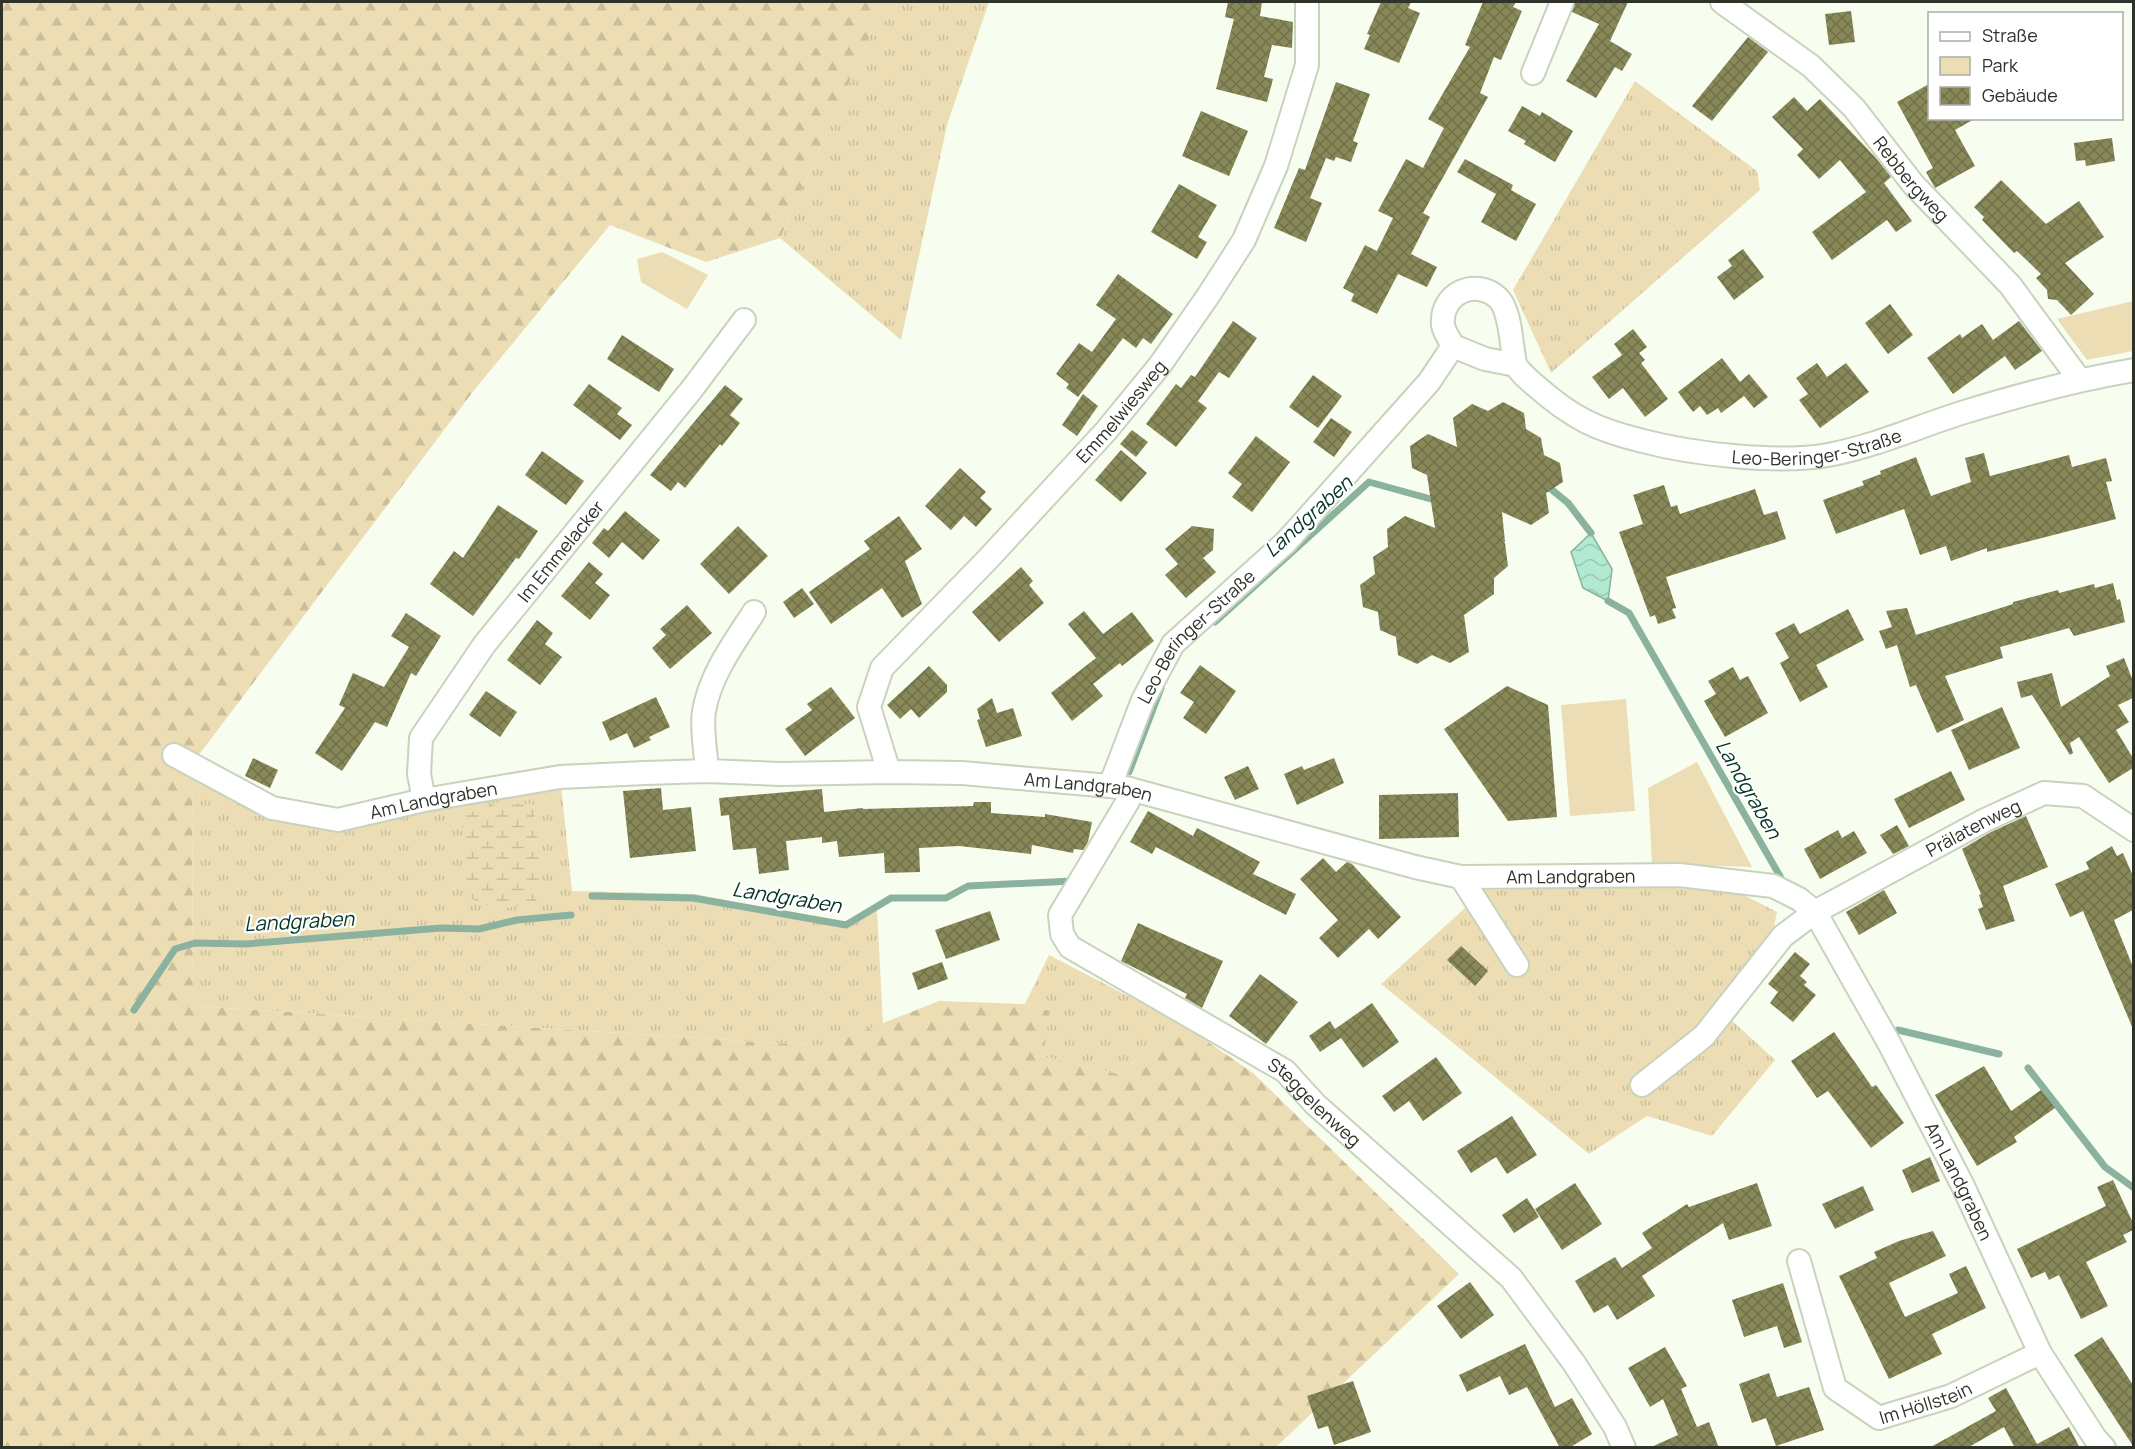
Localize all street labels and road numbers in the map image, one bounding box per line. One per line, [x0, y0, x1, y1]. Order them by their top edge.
street label: Rebbergweg [1868, 131, 1955, 227]
street label: Emmelwiesweg [1071, 355, 1171, 468]
street label: Leo-Beringer-Straße [1731, 423, 1905, 470]
street label: Im Emmelacker [512, 495, 609, 607]
street label: Leo-Beringer-Straße [1131, 564, 1260, 708]
street label: Am Landgraben [1023, 767, 1155, 807]
street label: Am Landgraben [367, 776, 499, 824]
street label: Prälatenweg [1922, 793, 2025, 862]
street label: Am Landgraben [1506, 863, 1635, 889]
street label: Steggelenweg [1264, 1052, 1366, 1151]
street label: Am Landgraben [1920, 1118, 1998, 1244]
street label: Im Höllstein [1876, 1376, 1976, 1429]

